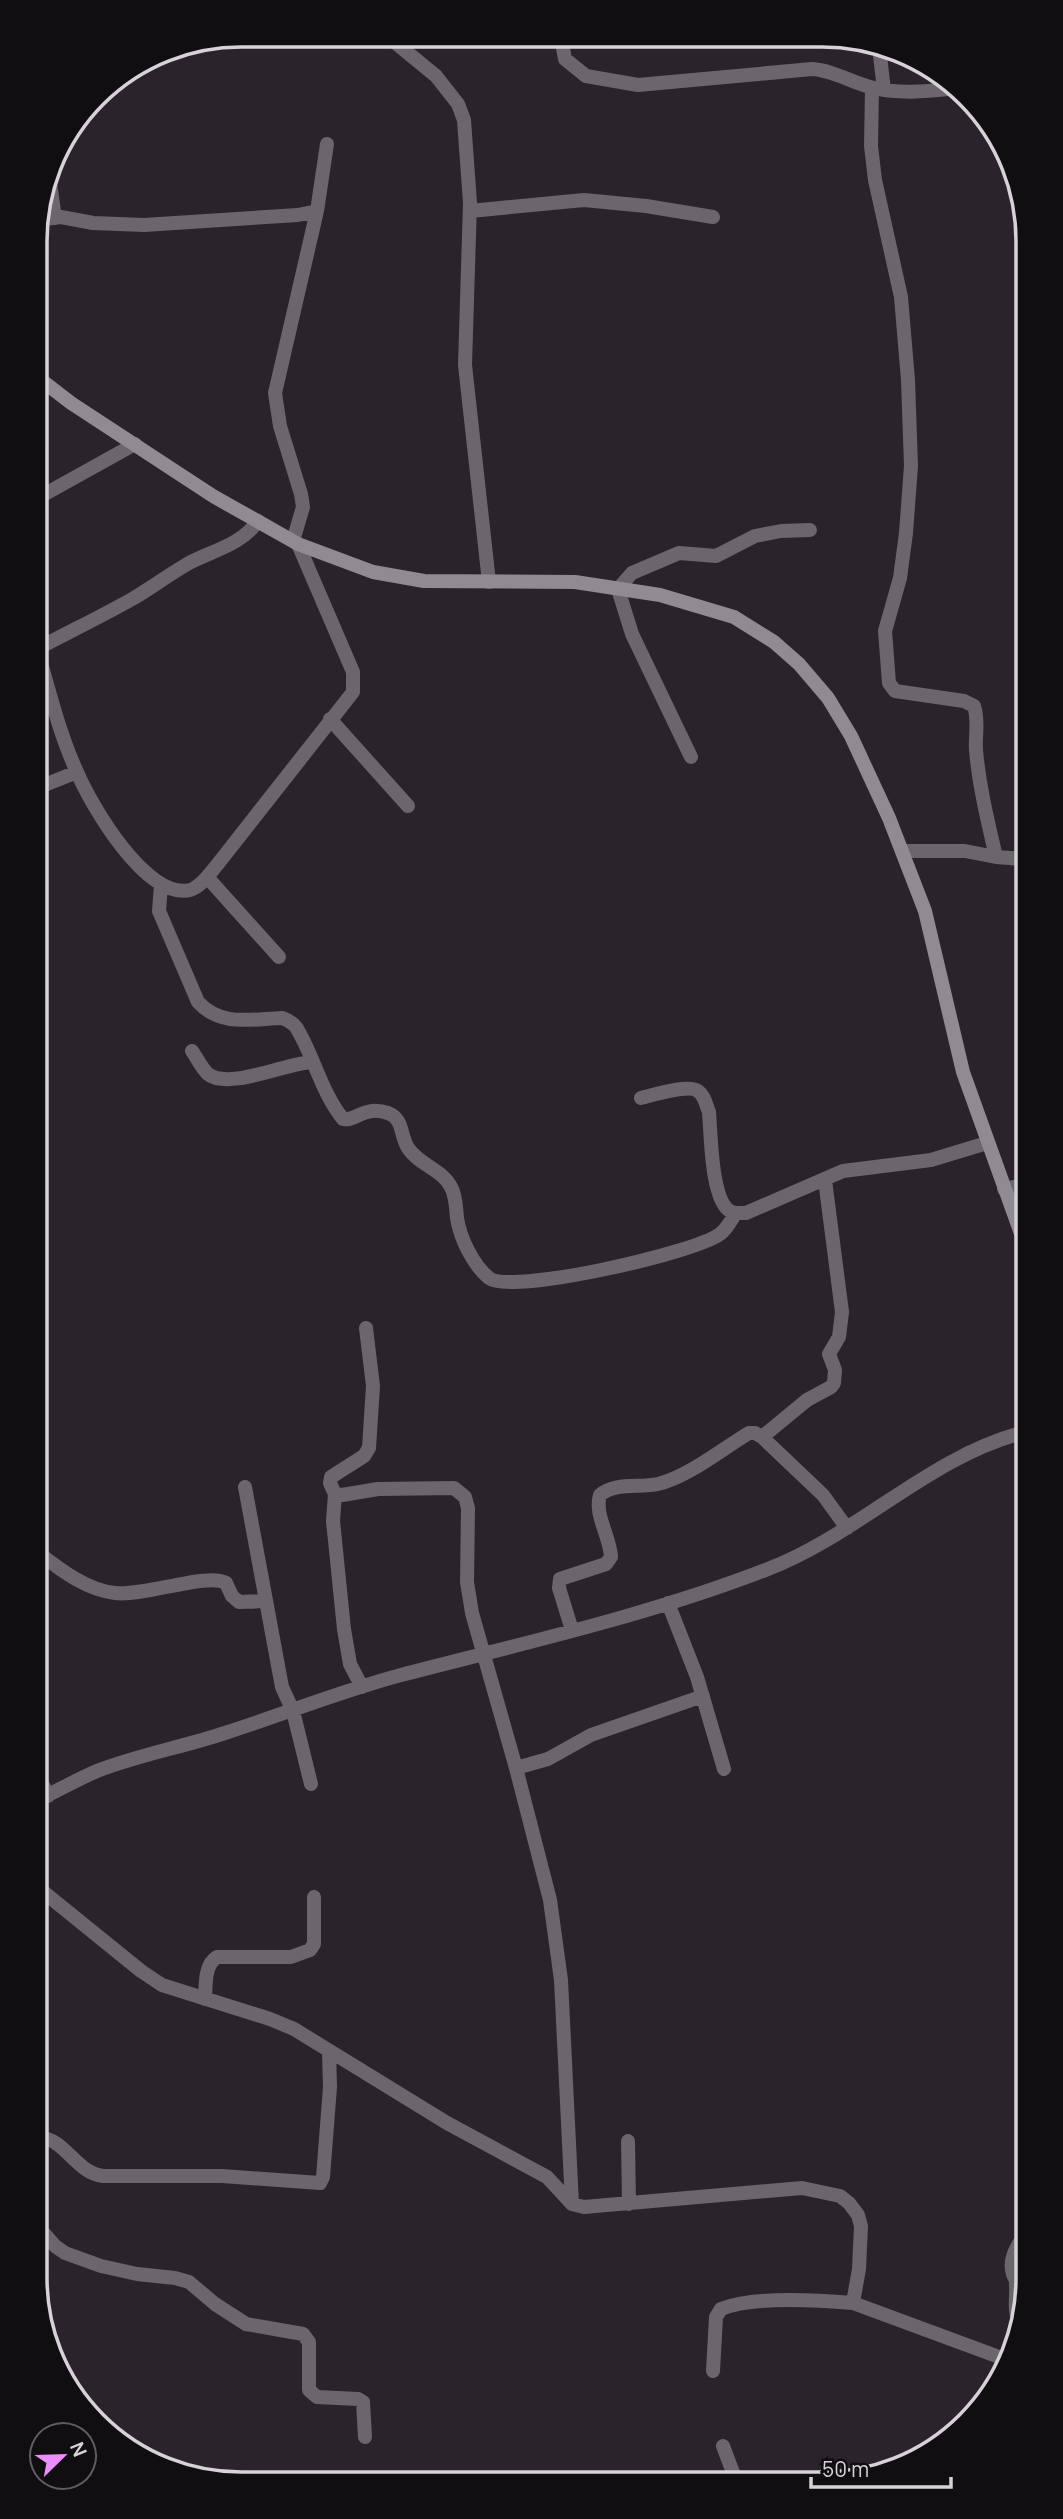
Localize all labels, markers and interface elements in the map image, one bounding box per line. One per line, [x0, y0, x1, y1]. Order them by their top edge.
north arrow [28, 2421, 98, 2491]
text: N [64, 2438, 93, 2461]
scale bar [811, 2446, 951, 2490]
text: 50 m [822, 2455, 869, 2483]

